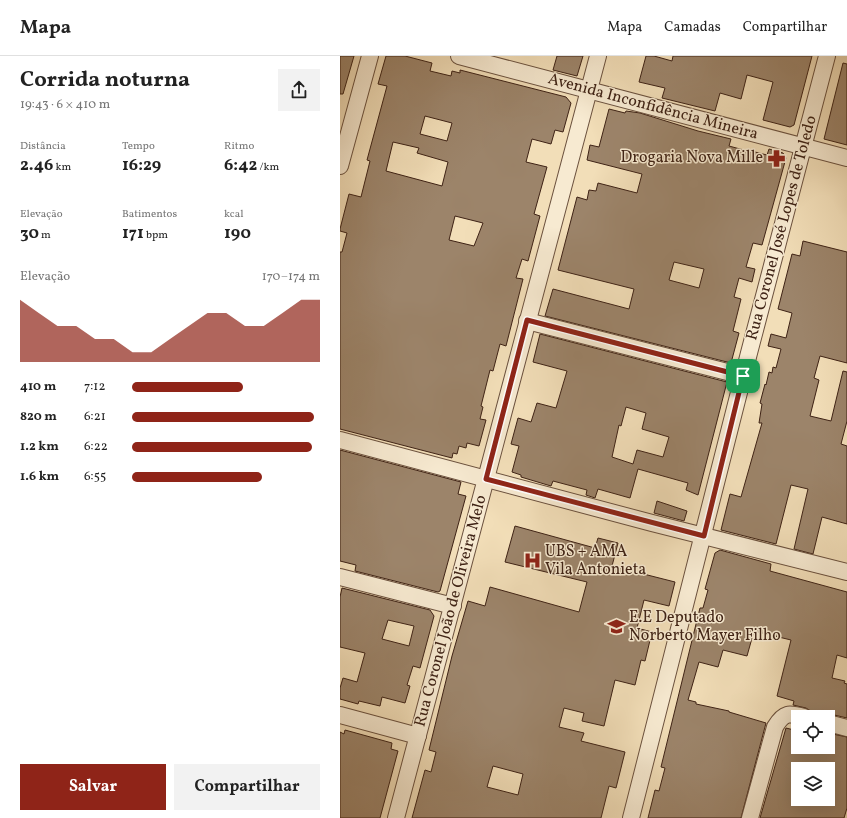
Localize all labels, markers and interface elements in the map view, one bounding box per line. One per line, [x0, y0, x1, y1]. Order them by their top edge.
text: Mapa [20, 15, 71, 41]
text: Mapa [607, 18, 642, 37]
text: Camadas [664, 18, 721, 37]
text: Compartilhar [743, 18, 827, 37]
text: Corrida noturna [20, 65, 190, 96]
street label: Avenida Inconfidência Mineira [545, 68, 761, 146]
button: share [278, 69, 320, 111]
text: 19:43 · 6 × 410 m [20, 96, 110, 114]
street label: Rua Coronel José Lopes de Toledo [741, 113, 823, 343]
text: Distância [20, 139, 66, 154]
text: Tempo [122, 139, 155, 154]
text: Ritmo [224, 139, 254, 154]
place label: Drogaria Nova Mille [621, 147, 763, 169]
pharmacy icon: Drogaria Nova Mille [766, 148, 786, 168]
text: 2.46 [20, 154, 53, 177]
text: 16:29 [122, 154, 161, 177]
text: 6:42 [224, 154, 257, 177]
text: km [53, 160, 71, 175]
text: /km [257, 160, 279, 175]
text: Elevação [20, 207, 63, 222]
text: Batimentos [122, 207, 177, 222]
text: kcal [224, 207, 244, 222]
text: 30 [20, 222, 39, 245]
text: 171 [122, 222, 144, 245]
text: 190 [224, 222, 251, 245]
text: m [39, 228, 51, 243]
text: bpm [144, 228, 168, 243]
text: Elevação [20, 268, 70, 286]
text: 170–174 m [262, 268, 320, 286]
pin [726, 359, 760, 393]
icon: arrive [732, 365, 754, 387]
text: 410 m [20, 378, 56, 396]
text: 7:12 [84, 378, 105, 396]
text: 820 m [20, 408, 57, 426]
text: 6:21 [84, 408, 106, 426]
text: 1.2 km [20, 438, 59, 456]
text: 6:22 [84, 438, 108, 456]
text: 1.6 km [20, 468, 59, 486]
text: 6:55 [84, 468, 106, 486]
street label: Rua Coronel João de Oliveira Melo [409, 493, 493, 729]
place label: UBS + AMA Vila Antonieta [545, 541, 646, 581]
hospital icon: UBS + AMA Vila Antonieta [522, 551, 542, 571]
place label: E.E Deputado Norberto Mayer Filho [629, 607, 781, 647]
school or university icon: E.E Deputado Norberto Mayer Filho [606, 617, 626, 637]
map controls [791, 710, 835, 806]
button: locate [791, 710, 835, 754]
button: layers [791, 762, 835, 806]
button: Salvar [20, 764, 166, 810]
button: Compartilhar [174, 764, 320, 810]

